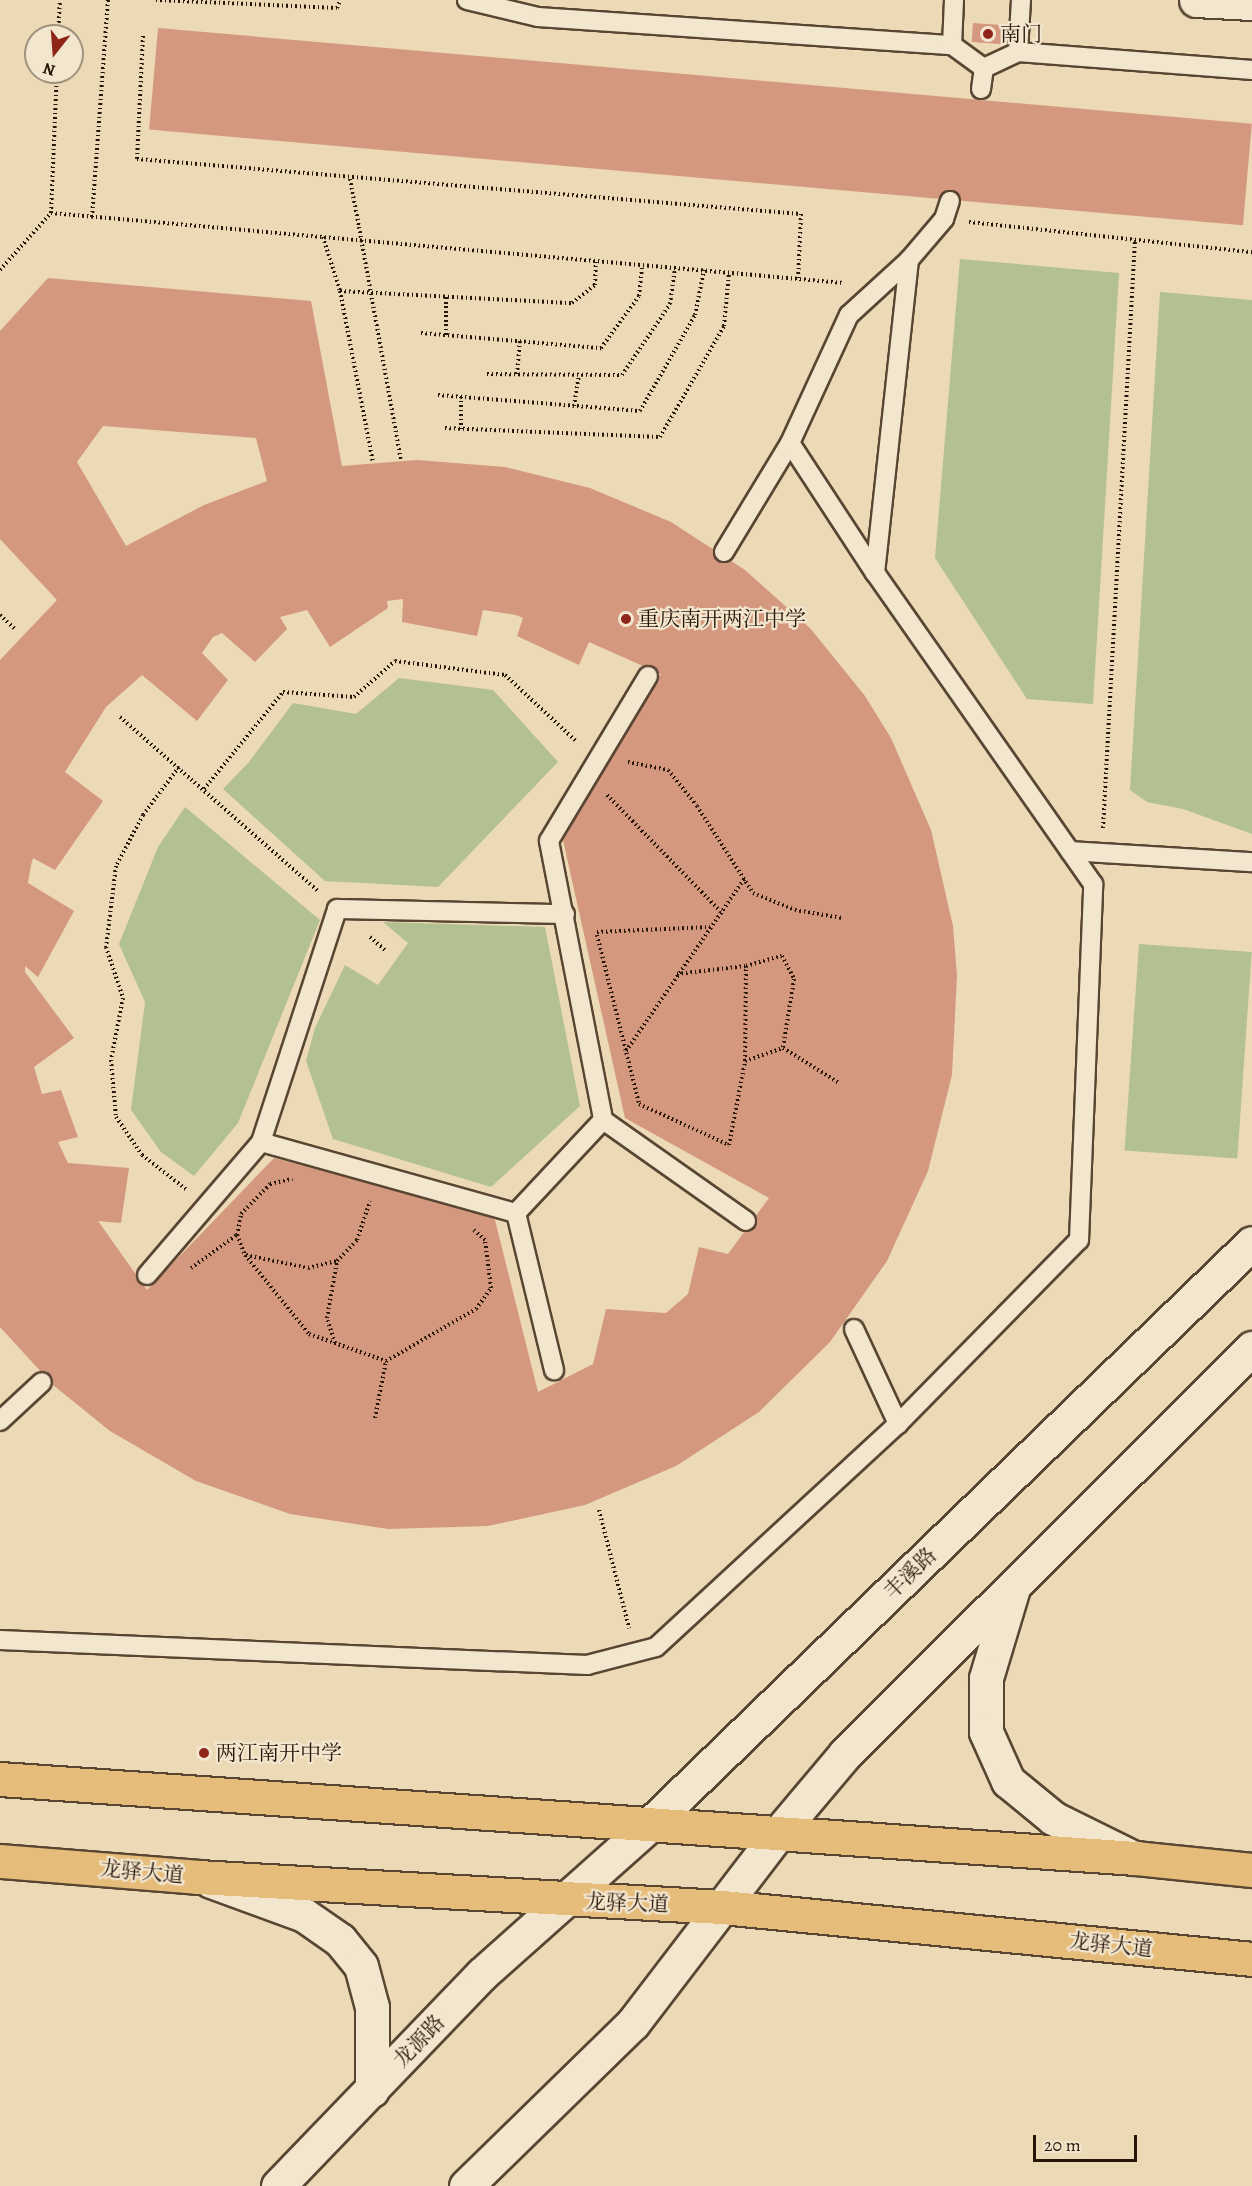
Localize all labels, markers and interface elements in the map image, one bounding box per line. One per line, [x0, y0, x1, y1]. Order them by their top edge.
place label: 南门 [1000, 21, 1042, 47]
north arrow [24, 24, 84, 84]
marker: 南门 [981, 27, 995, 41]
text: N [41, 57, 58, 82]
place label: 重庆南开两江中学 [638, 606, 806, 632]
marker: 重庆南开两江中学 [619, 612, 633, 626]
street label: 丰溪路 [879, 1542, 941, 1604]
place label: 两江南开中学 [216, 1740, 342, 1766]
marker: 两江南开中学 [197, 1746, 211, 1760]
street label: 龙驿大道 [99, 1856, 185, 1888]
street label: 龙驿大道 [585, 1889, 669, 1917]
street label: 龙驿大道 [1068, 1928, 1154, 1962]
street label: 龙源路 [388, 2009, 450, 2073]
scale bar [1036, 2123, 1140, 2161]
text: 20 m [1044, 2133, 1081, 2157]

